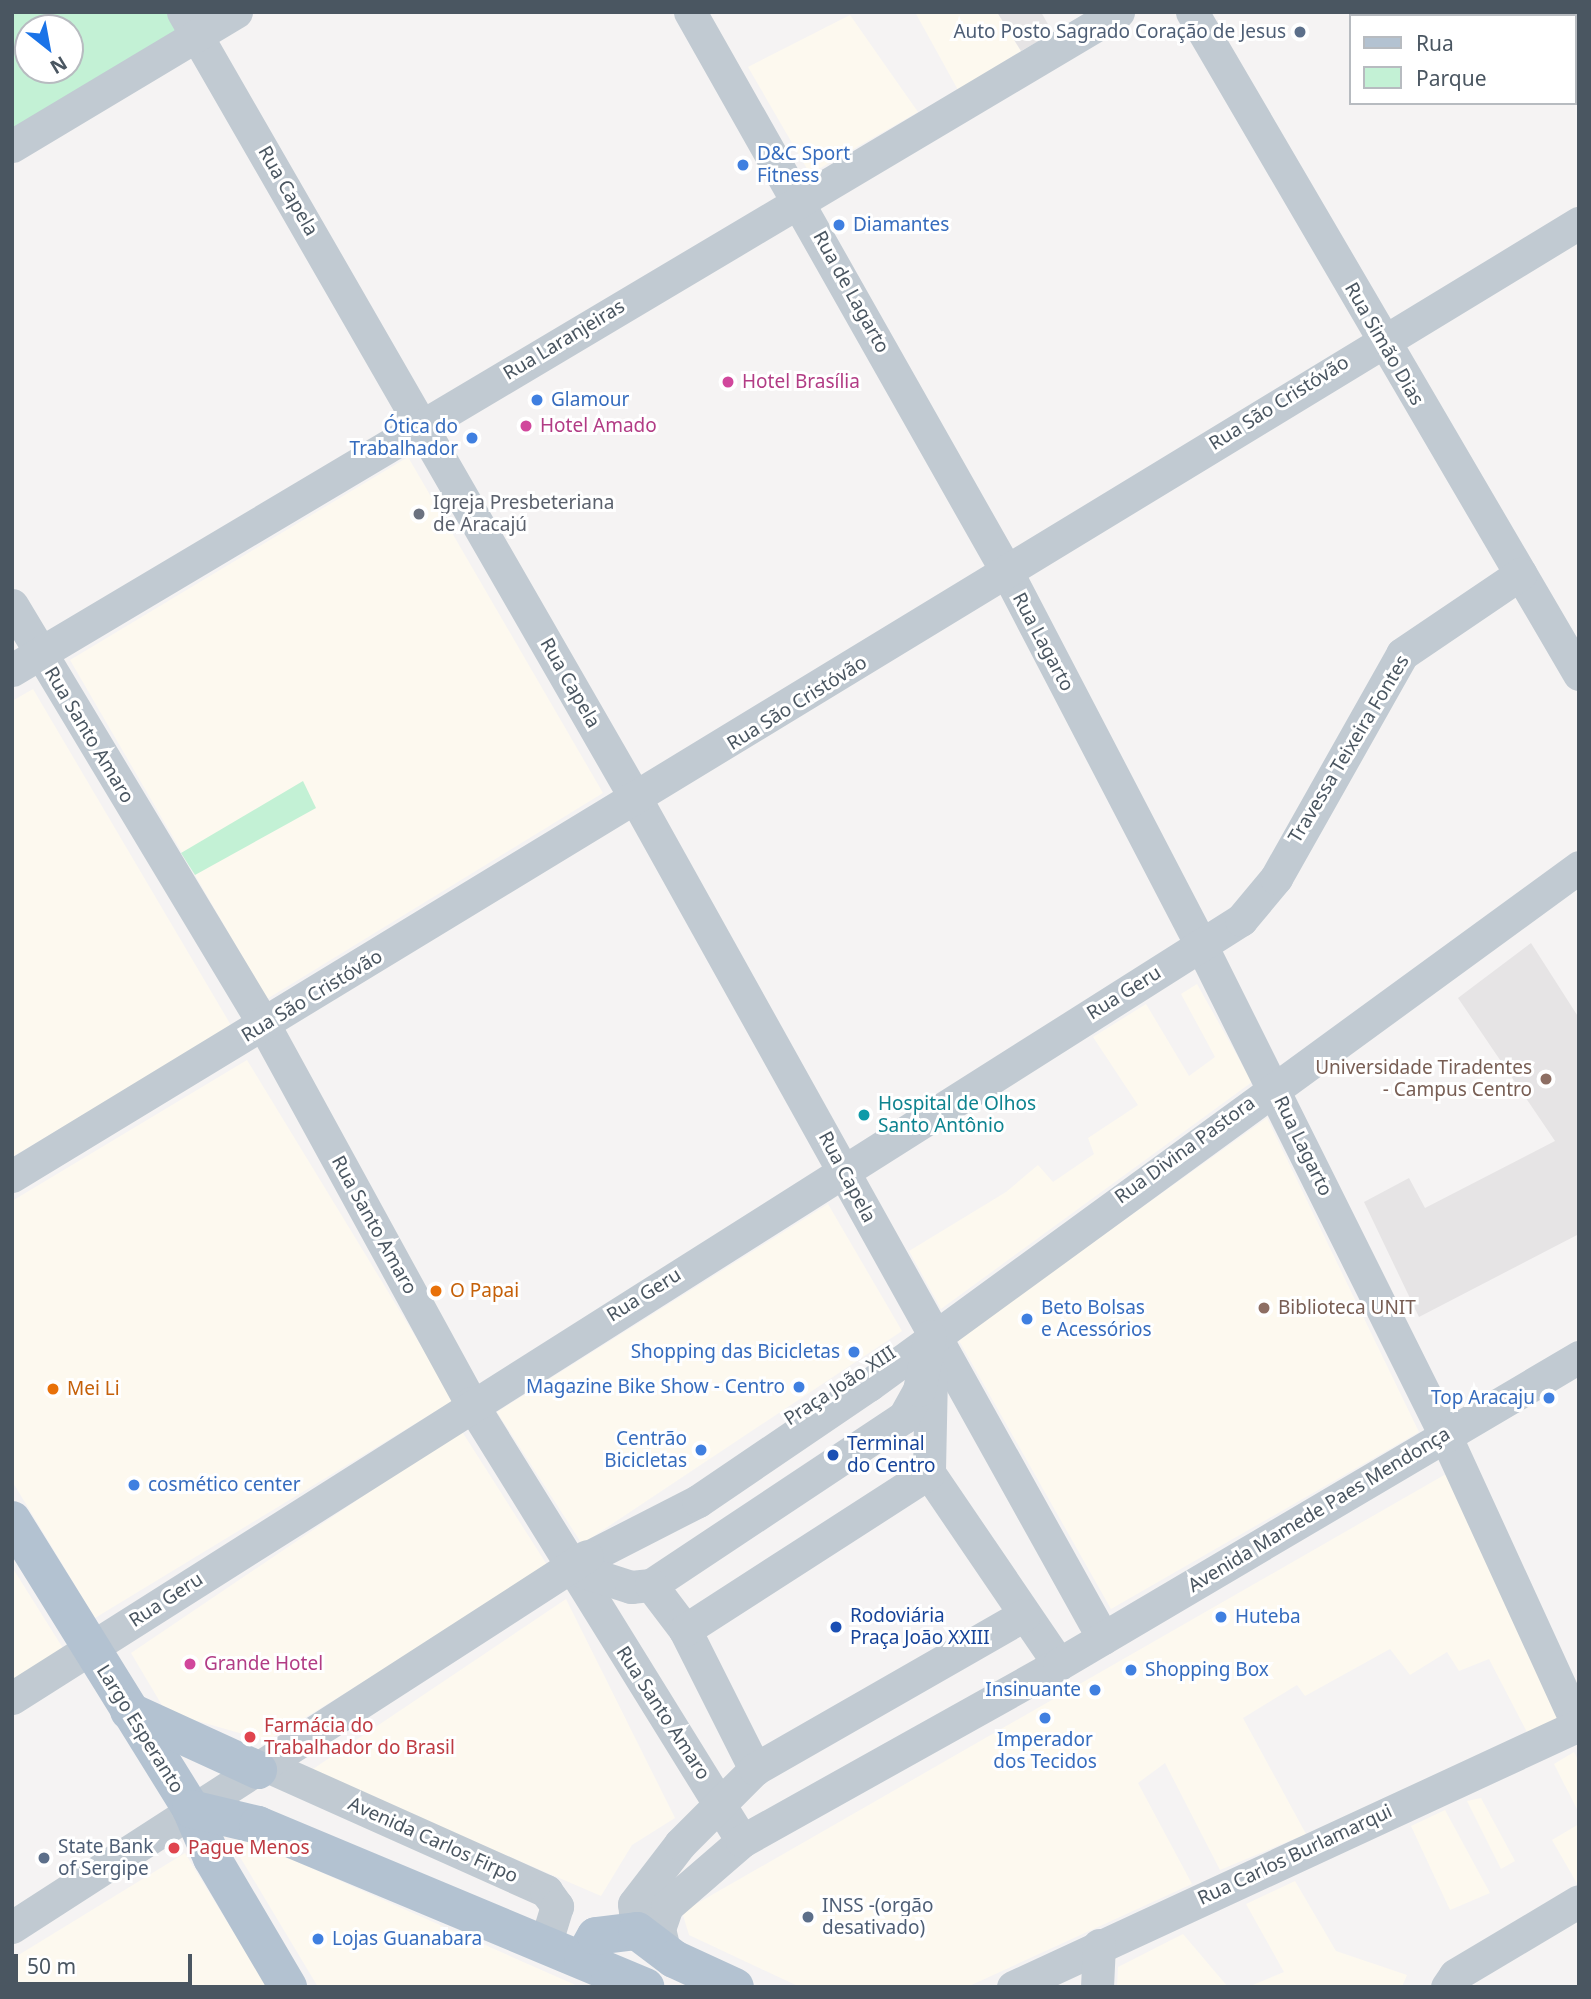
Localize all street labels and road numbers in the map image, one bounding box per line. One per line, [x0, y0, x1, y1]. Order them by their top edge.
street label: Rua Capela [253, 142, 323, 240]
street label: Rua de Lagarto [808, 227, 894, 357]
street label: Rua Simão Dias [1340, 279, 1428, 409]
street label: Rua Laranjeiras [499, 295, 629, 385]
street label: Rua São Cristóvão [1205, 351, 1353, 455]
street label: Rua Lagarto [1008, 589, 1078, 695]
street label: Rua Capela [535, 634, 605, 732]
street label: Rua São Cristóvão [723, 651, 871, 755]
street label: Travessa Teixeira Fontes [1284, 651, 1414, 847]
street label: Rua Santo Amaro [39, 663, 139, 807]
street label: Rua São Cristóvão [237, 945, 387, 1047]
street label: Rua Geru [1083, 961, 1165, 1025]
street label: Rua Divina Pastora [1111, 1092, 1259, 1208]
street label: Rua Lagarto [1269, 1092, 1337, 1200]
street label: Rua Capela [814, 1128, 880, 1226]
street label: Rua Santo Amaro [327, 1152, 421, 1298]
street label: Rua Geru [603, 1263, 685, 1327]
street label: Praça João XIII [780, 1341, 900, 1431]
street label: Avenida Mamede Paes Mendonça [1184, 1423, 1454, 1597]
street label: Rua Geru [125, 1568, 207, 1632]
street label: Rua Santo Amaro [611, 1642, 715, 1784]
street label: Largo Esperanto [91, 1661, 189, 1797]
street label: Avenida Carlos Firpo [345, 1792, 521, 1888]
street label: Rua Carlos Burlamarqui [1194, 1800, 1396, 1910]

